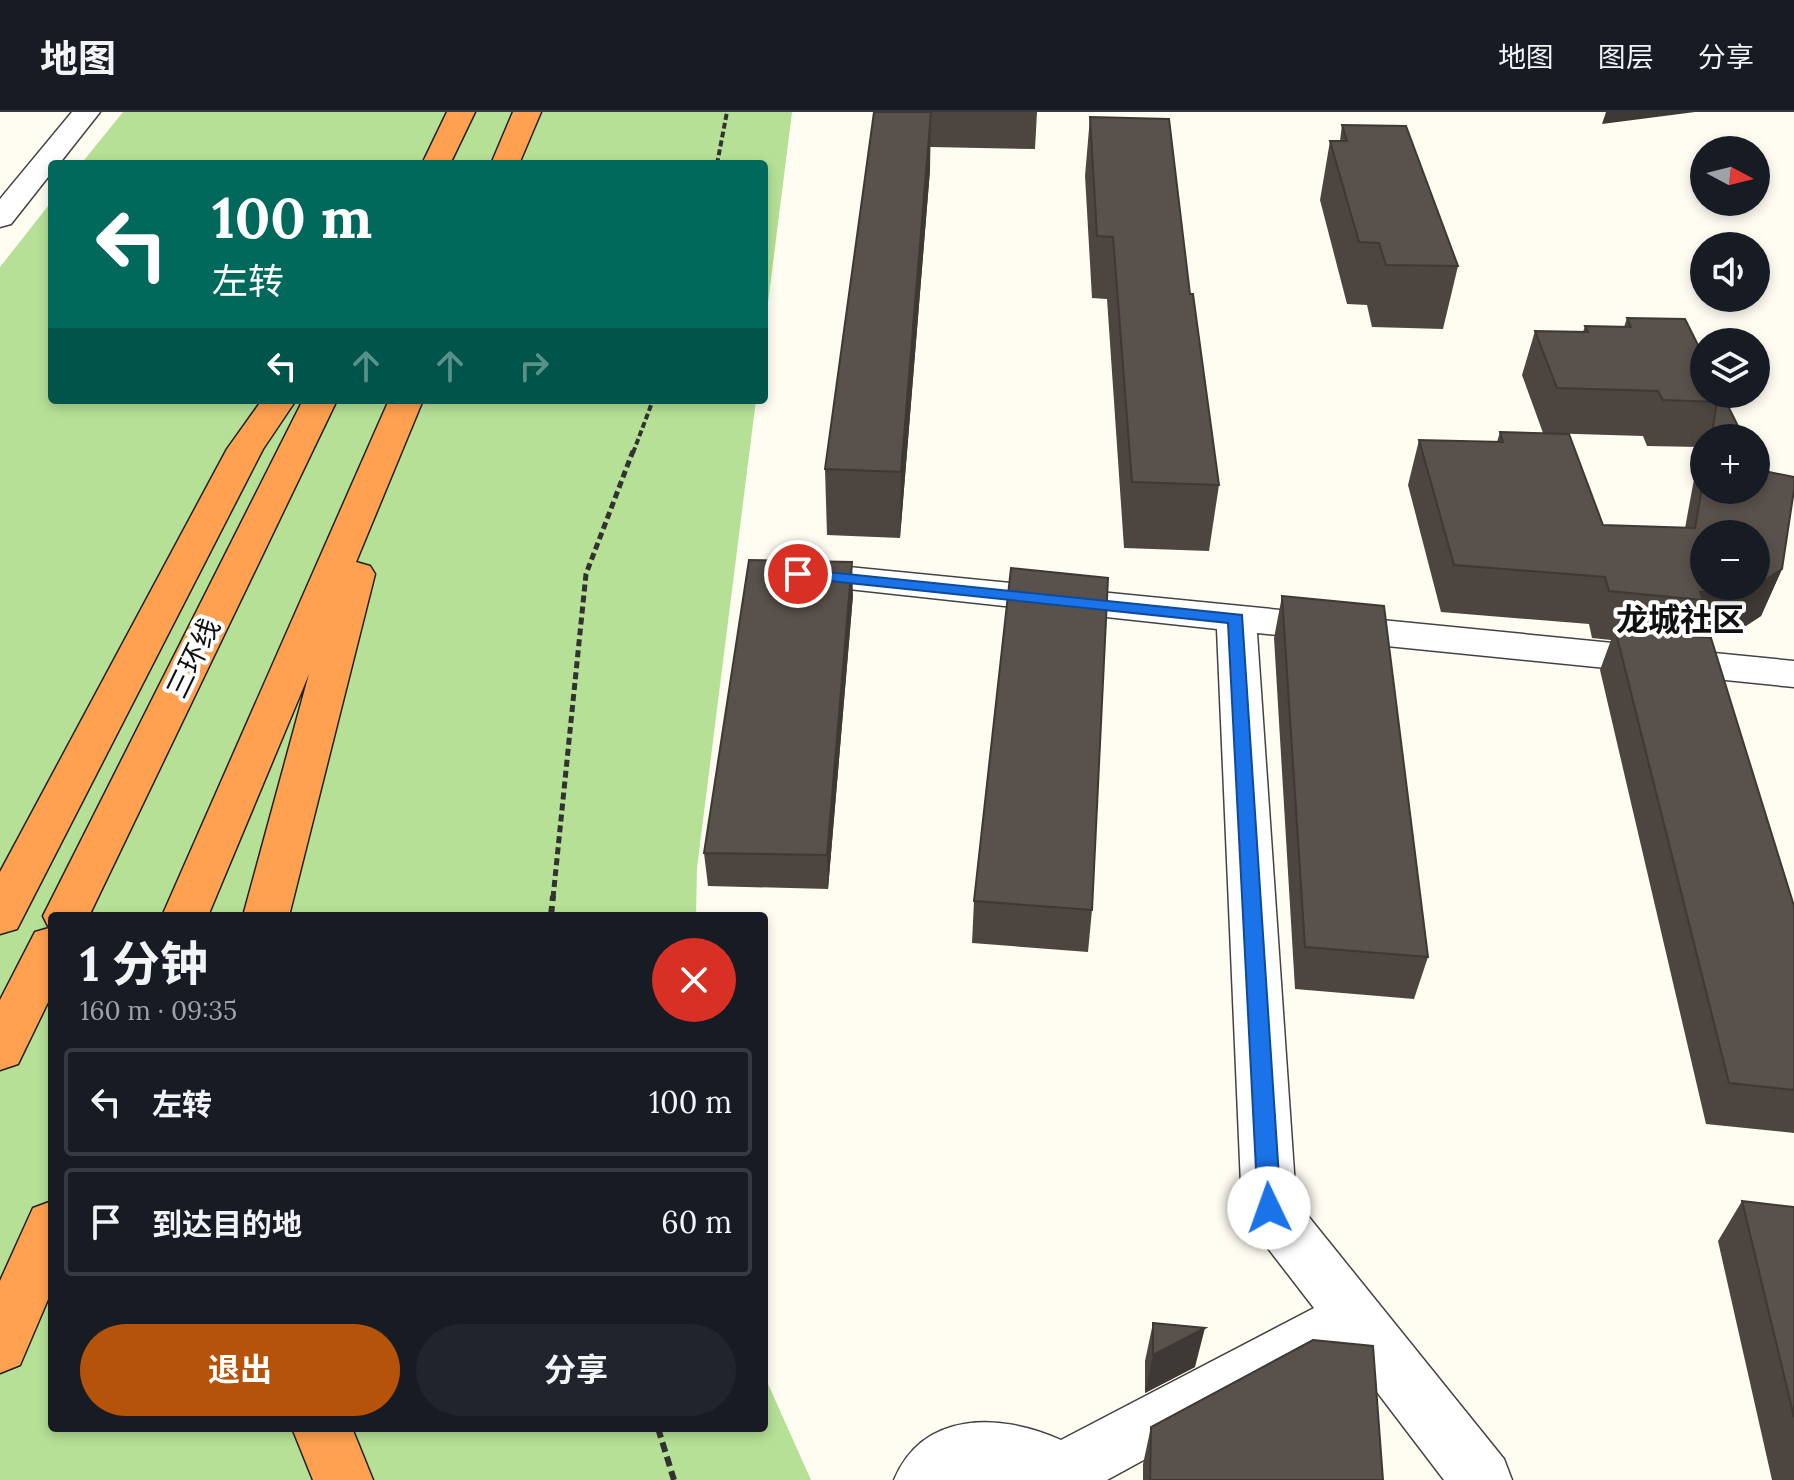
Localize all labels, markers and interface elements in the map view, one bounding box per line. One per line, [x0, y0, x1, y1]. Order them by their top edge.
text: 地图 [40, 34, 116, 82]
text: 地图 [1498, 39, 1554, 75]
text: 图层 [1598, 39, 1654, 75]
text: 分享 [1698, 39, 1754, 75]
north arrow [1690, 136, 1770, 216]
map controls [1690, 136, 1770, 600]
text: 100 m [212, 182, 372, 253]
icon: left [80, 192, 184, 296]
button: sound [1690, 232, 1770, 312]
text: 左转 [212, 258, 284, 304]
button: layers [1690, 328, 1770, 408]
icon: left [260, 344, 304, 388]
icon: ahead [344, 344, 388, 388]
icon: ahead [428, 344, 472, 388]
icon: right [512, 344, 556, 388]
button: + [1690, 424, 1770, 504]
button: − [1690, 520, 1770, 600]
pin [764, 540, 832, 608]
icon: arrive [776, 552, 820, 596]
district label: 龙城社区 [1616, 599, 1744, 640]
street label: 三环线 [158, 612, 228, 704]
text: 1 分钟 [80, 933, 208, 994]
button: close [652, 938, 736, 1022]
text: 160 m · 09:35 [80, 994, 237, 1027]
icon: left [84, 1080, 128, 1124]
text: 100 m [649, 1083, 732, 1121]
text: 左转 [152, 1085, 212, 1123]
position arrow [1227, 1166, 1311, 1250]
icon: arrive [84, 1200, 128, 1244]
text: 60 m [661, 1203, 732, 1241]
text: 到达目的地 [152, 1205, 302, 1243]
button: 退出 [80, 1324, 400, 1416]
button: 分享 [416, 1324, 736, 1416]

